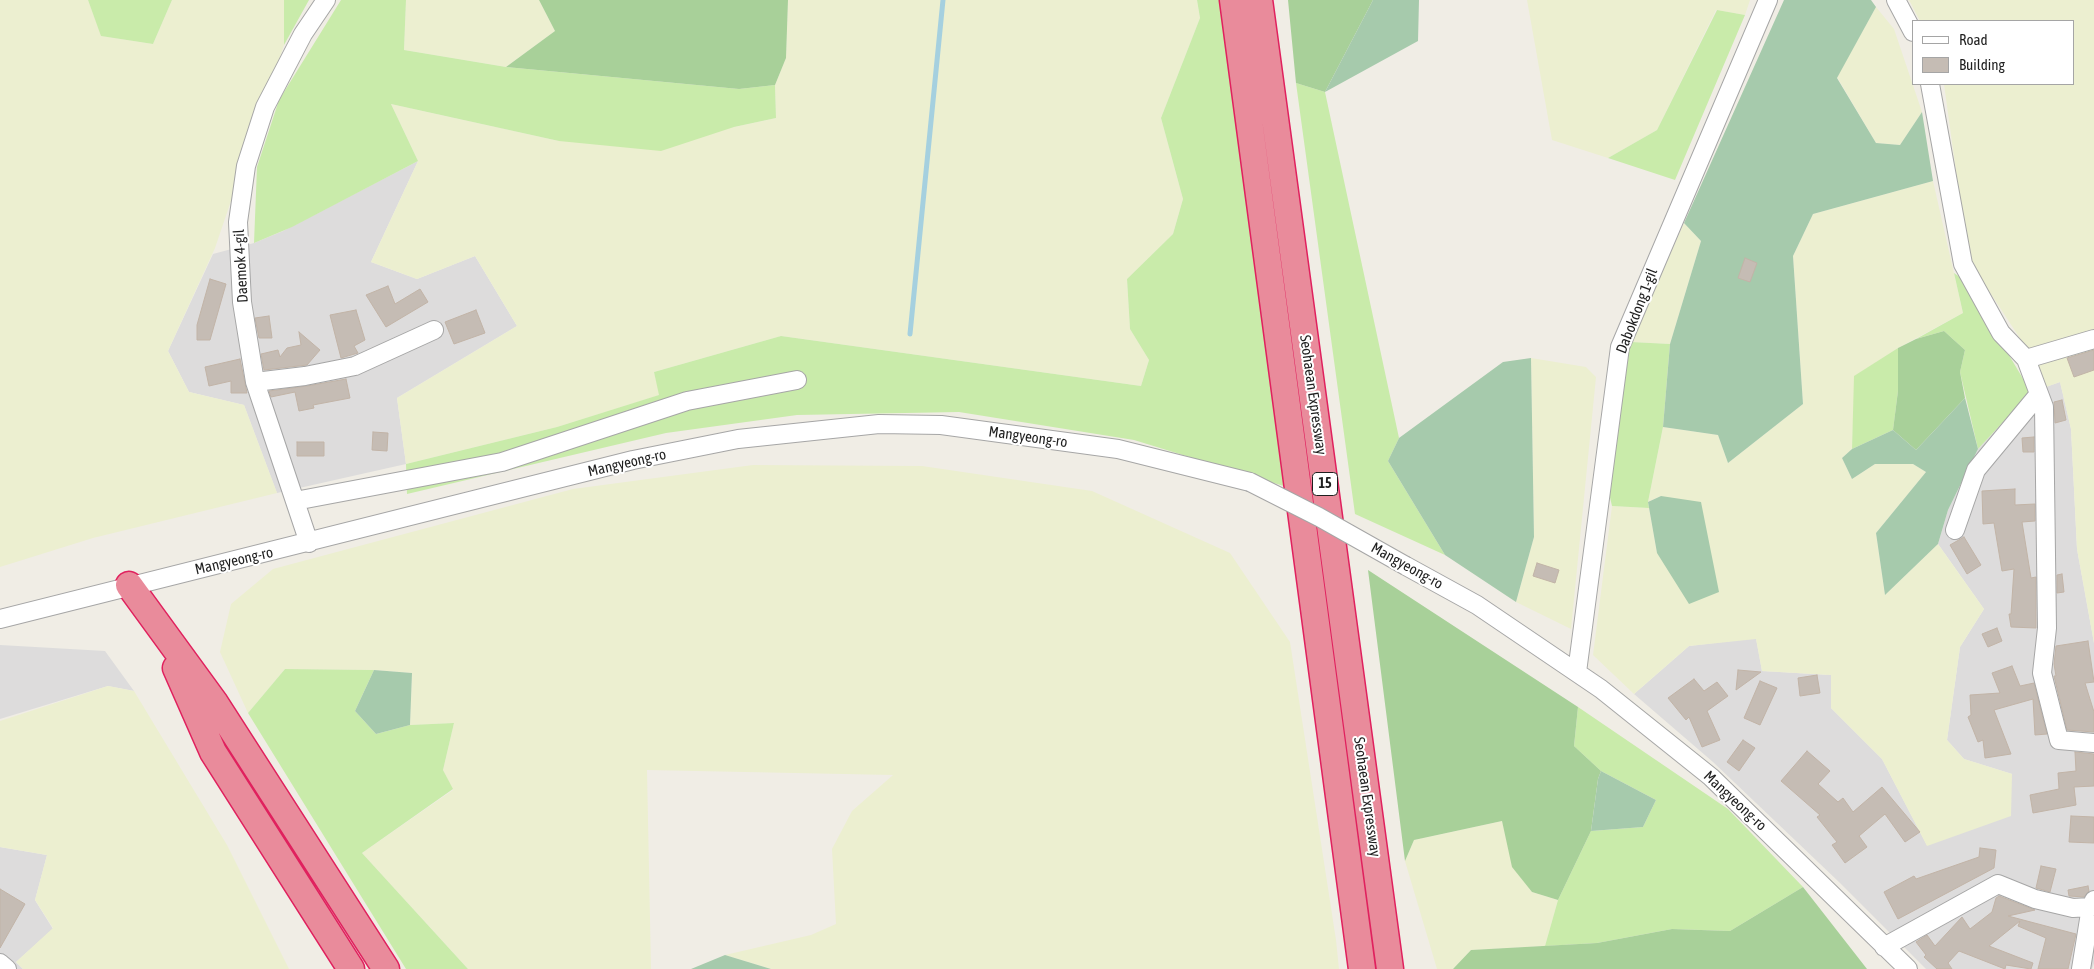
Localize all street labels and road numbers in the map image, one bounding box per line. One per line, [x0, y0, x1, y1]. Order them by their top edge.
street label: Daemok 4-gil [230, 229, 252, 303]
street label: Dabokdong 1-gil [1613, 266, 1661, 356]
street label: Seohaean Expressway [1296, 334, 1330, 456]
street label: Mangyeong-ro [987, 423, 1069, 451]
street label: Mangyeong-ro [586, 445, 668, 481]
road number: 15 [1312, 472, 1338, 496]
street label: Mangyeong-ro [1368, 539, 1446, 593]
street label: Mangyeong-ro [193, 543, 275, 579]
street label: Seohaean Expressway [1350, 736, 1384, 858]
street label: Mangyeong-ro [1700, 767, 1770, 835]

